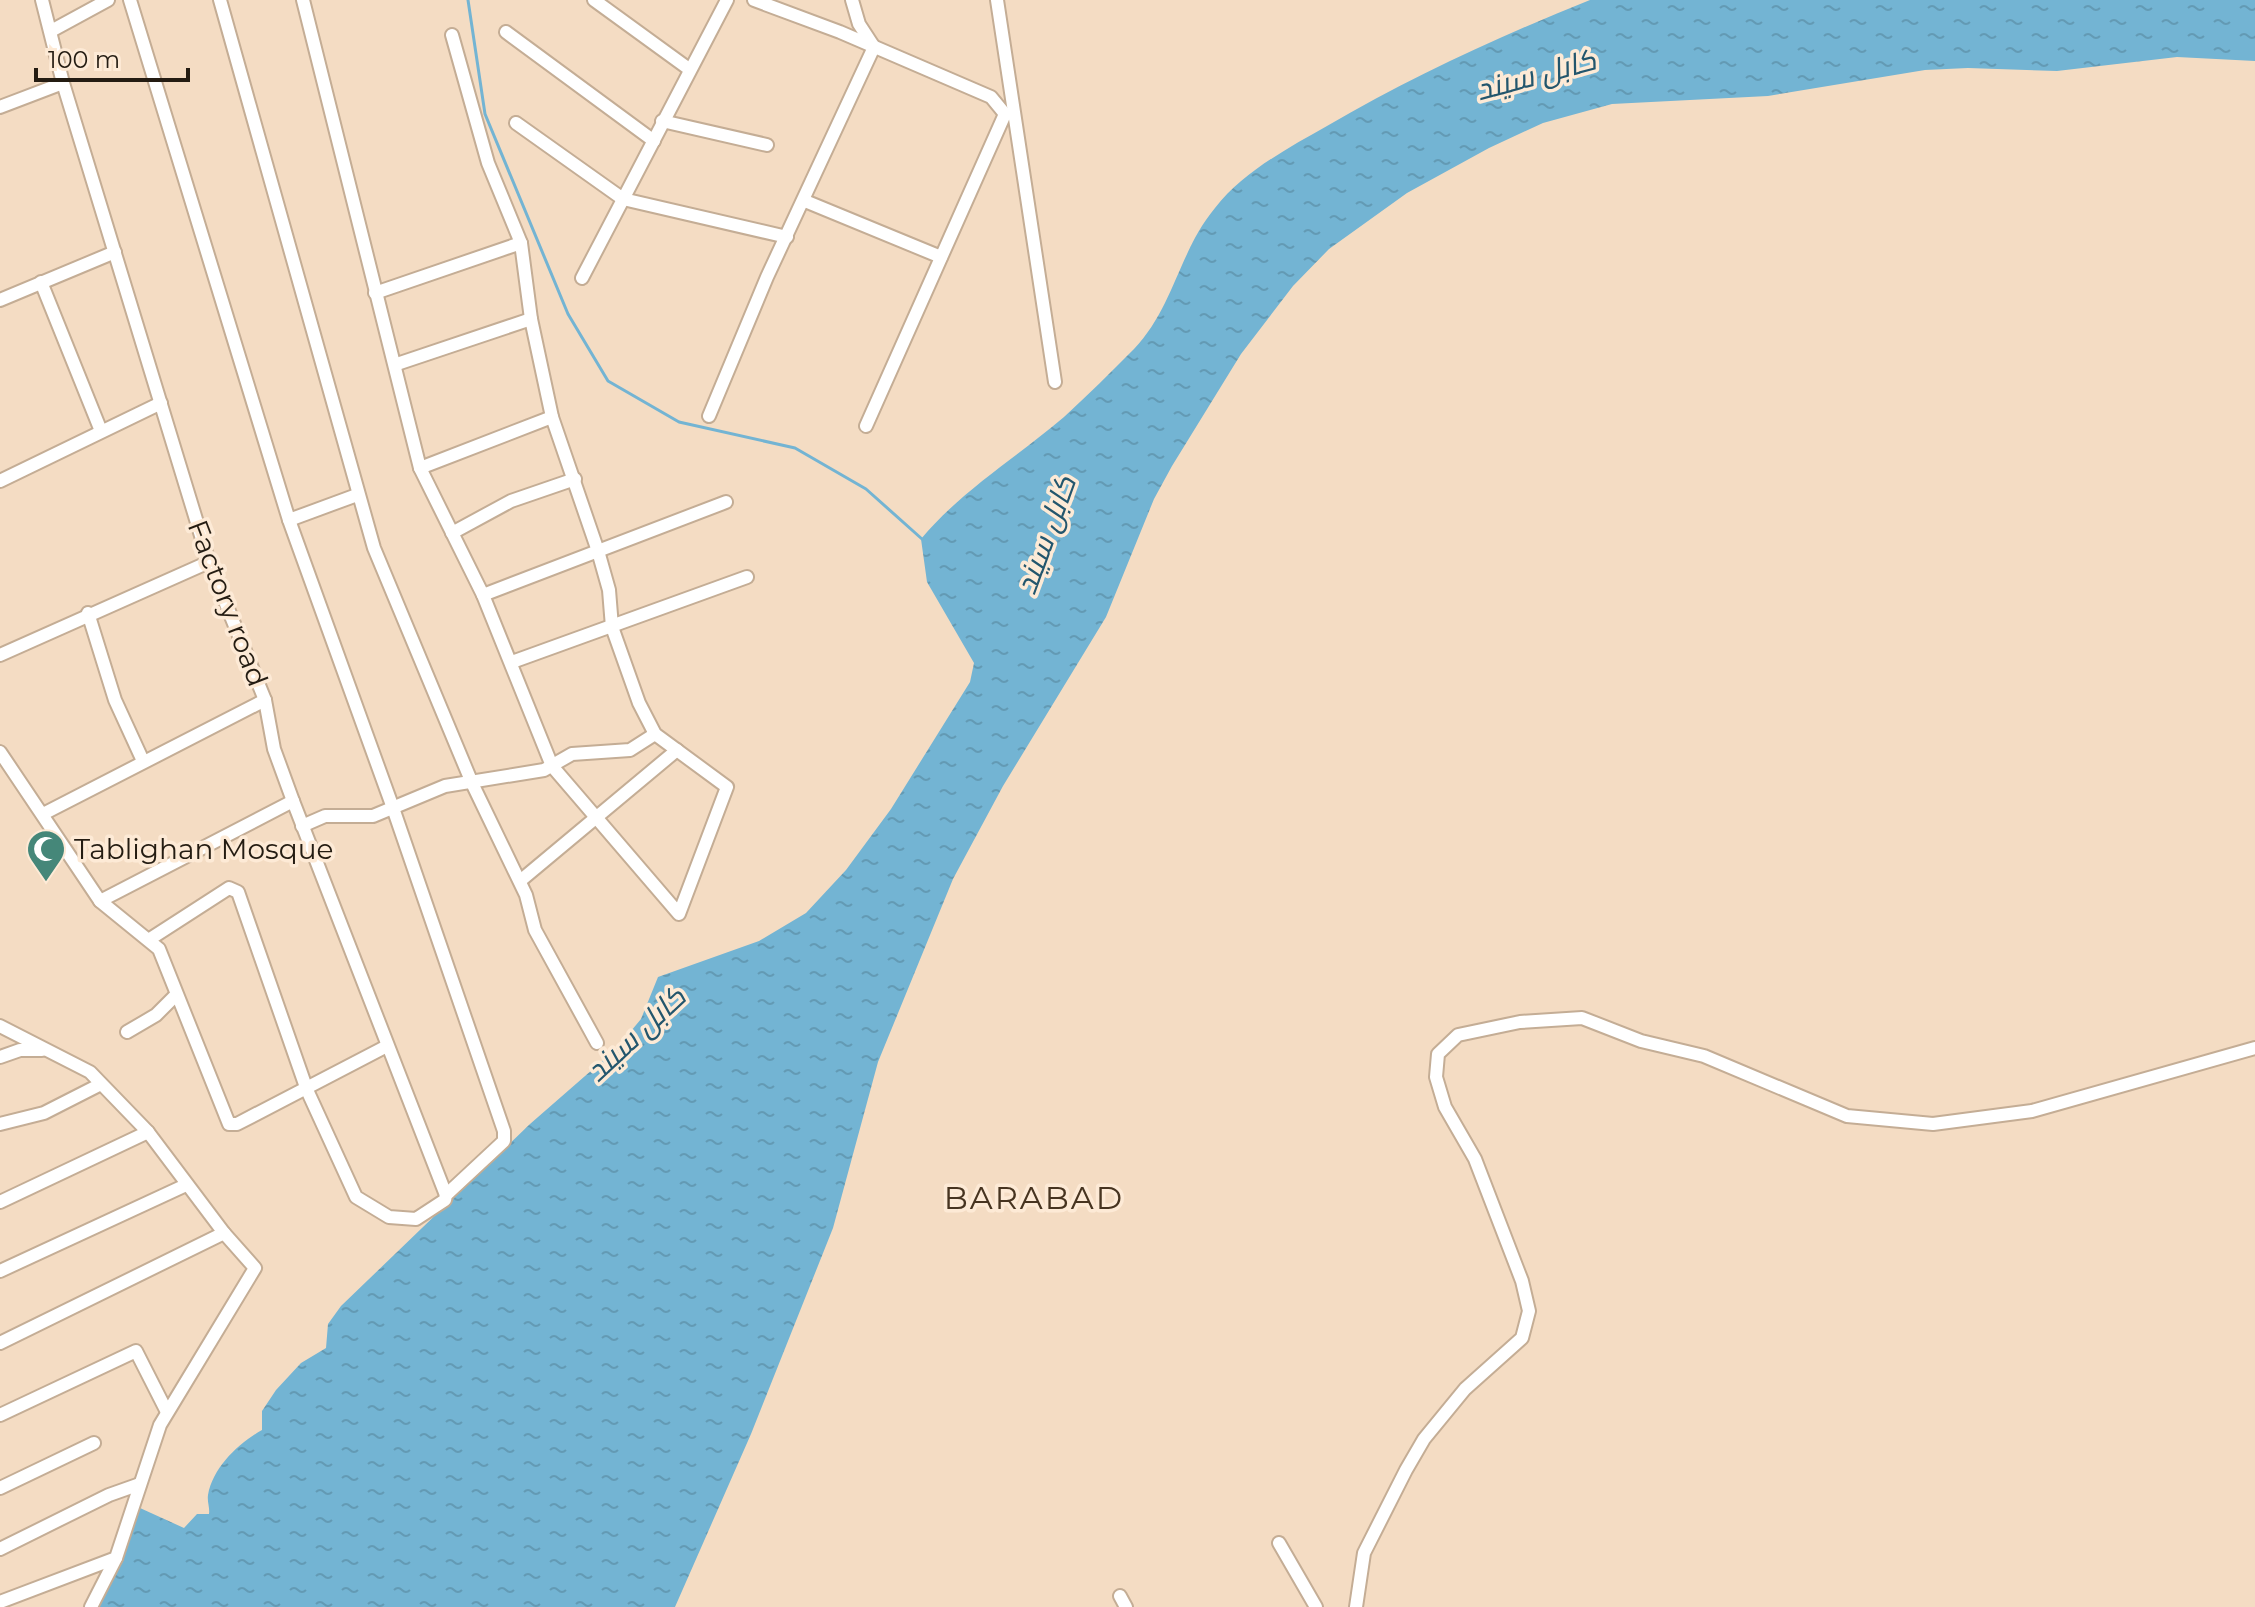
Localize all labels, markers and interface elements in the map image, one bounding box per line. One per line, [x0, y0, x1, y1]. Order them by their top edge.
scale bar [36, 32, 188, 82]
water label: کابل سيند [1472, 41, 1600, 108]
text: 100 m [48, 45, 120, 74]
water label: کابل سيند [1007, 471, 1084, 599]
street label: Factory road [181, 515, 275, 691]
mosque icon: Tablighan Mosque [25, 828, 67, 883]
place label: Tablighan Mosque [74, 832, 333, 866]
water label: کابل سيند [578, 978, 693, 1089]
district label: BARABAD [944, 1178, 1124, 1217]

